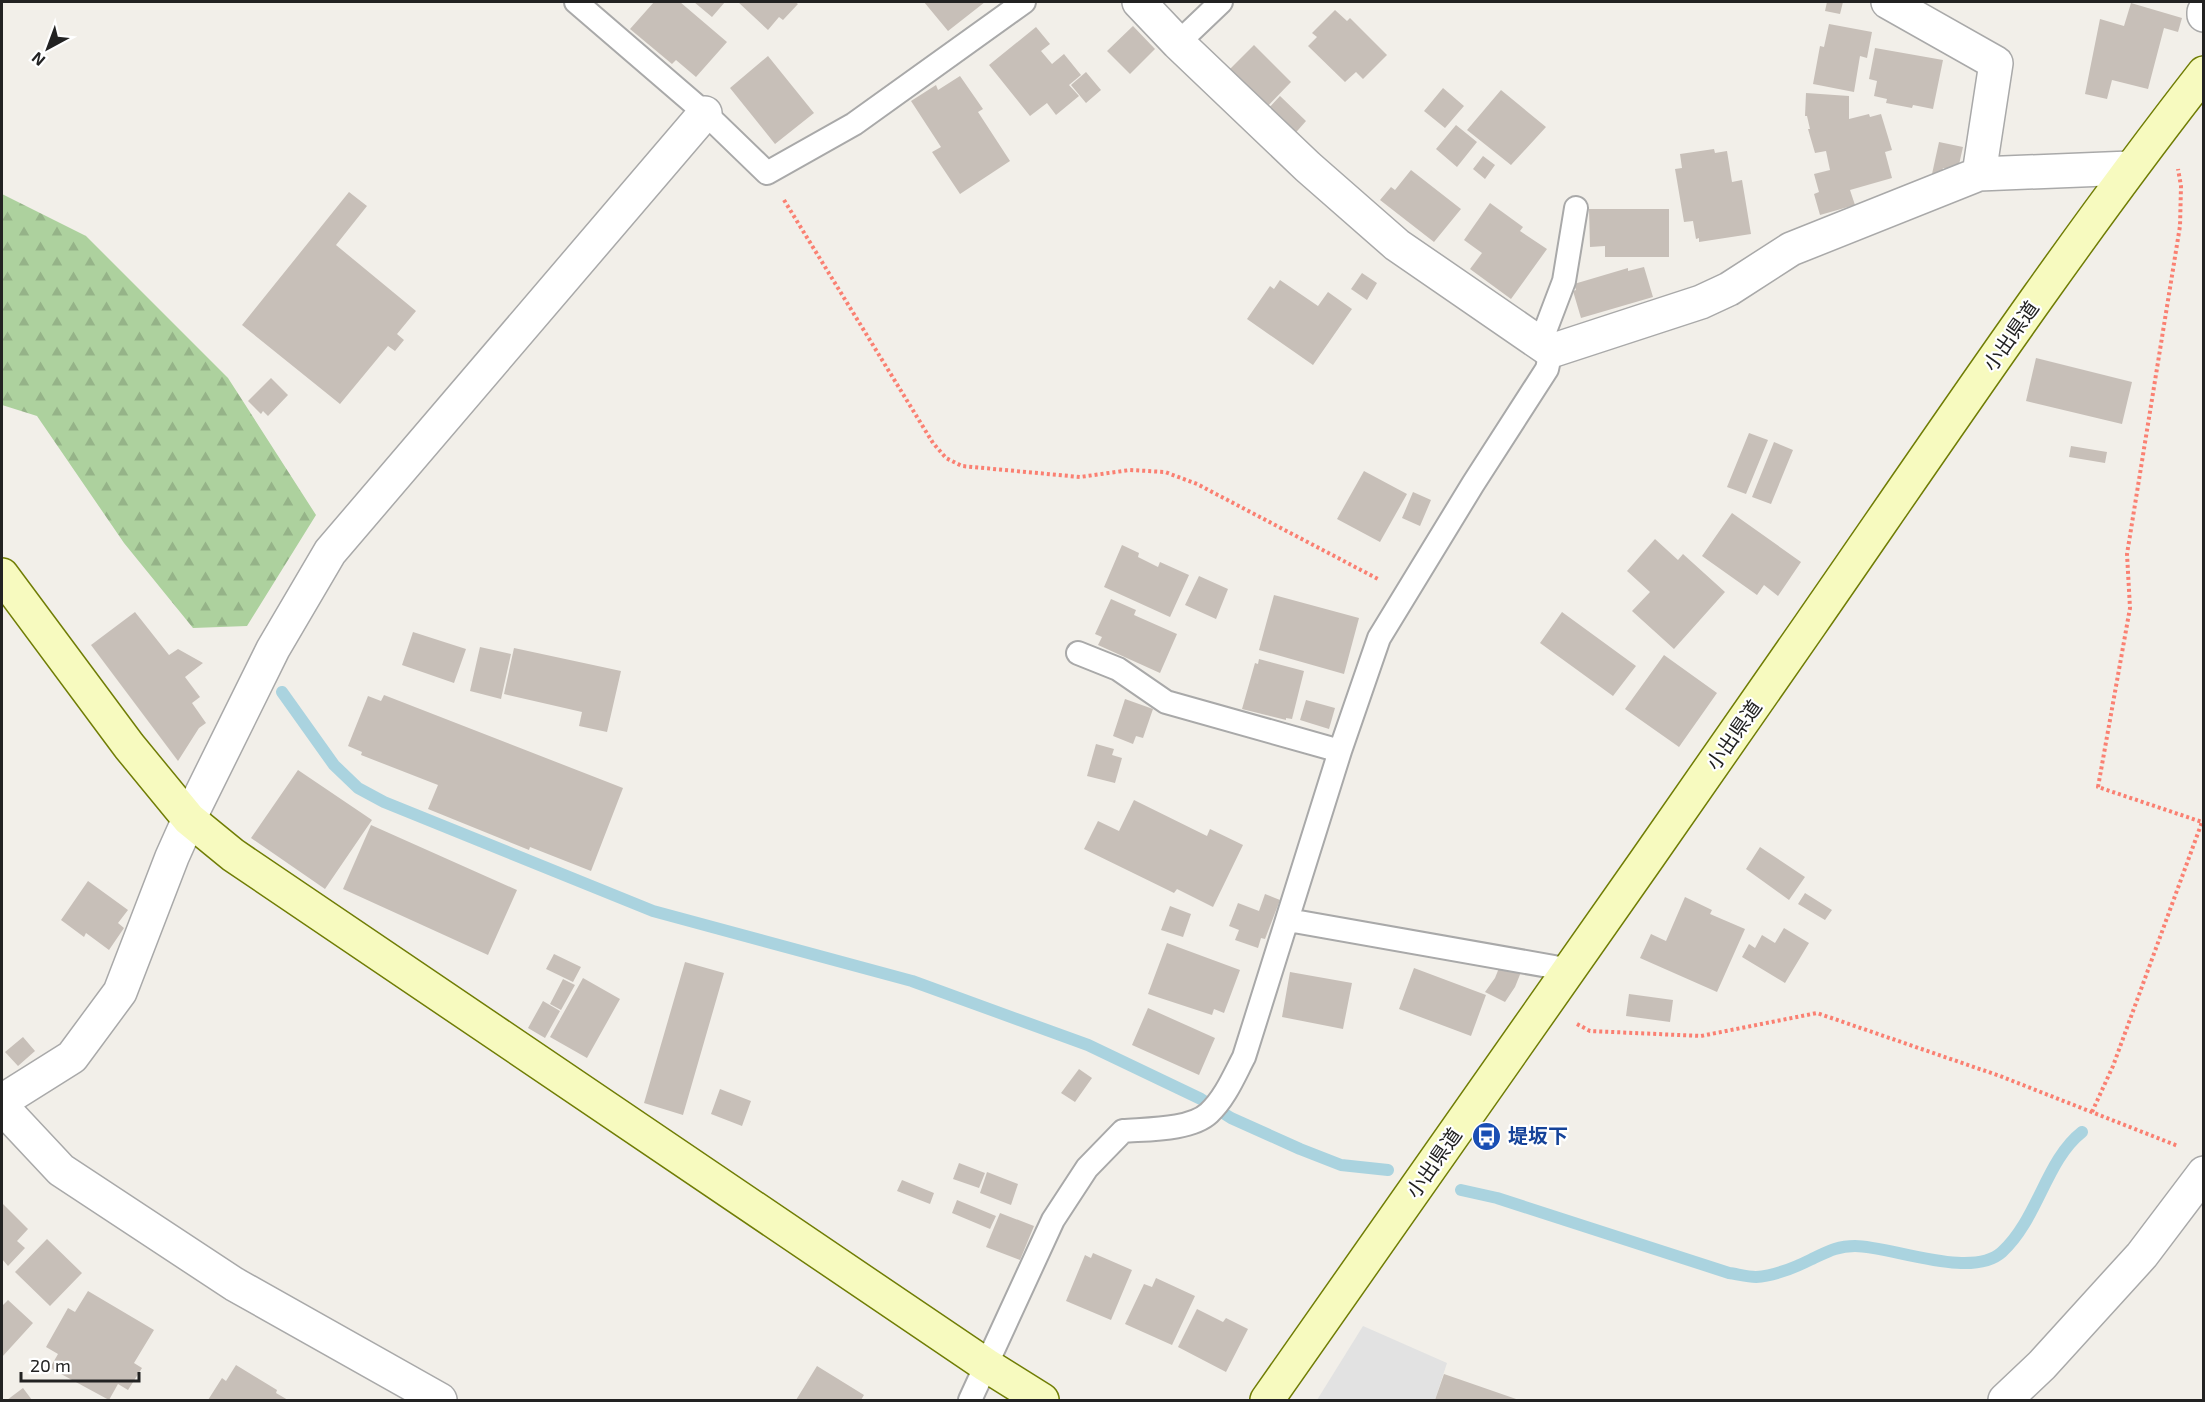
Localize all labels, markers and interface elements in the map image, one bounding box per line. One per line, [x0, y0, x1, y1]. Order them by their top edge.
north arrow [18, 18, 78, 78]
text: N [27, 49, 48, 71]
street label: 小出県道 [1977, 296, 2043, 375]
street label: 小出県道 [1700, 695, 1766, 774]
bus stop icon: 堤坂下 [1471, 1120, 1503, 1152]
street label: 小出県道 [1400, 1123, 1466, 1202]
place label: 堤坂下 [1508, 1123, 1568, 1147]
scale bar [21, 1345, 140, 1383]
text: 20 m [30, 1354, 71, 1376]

